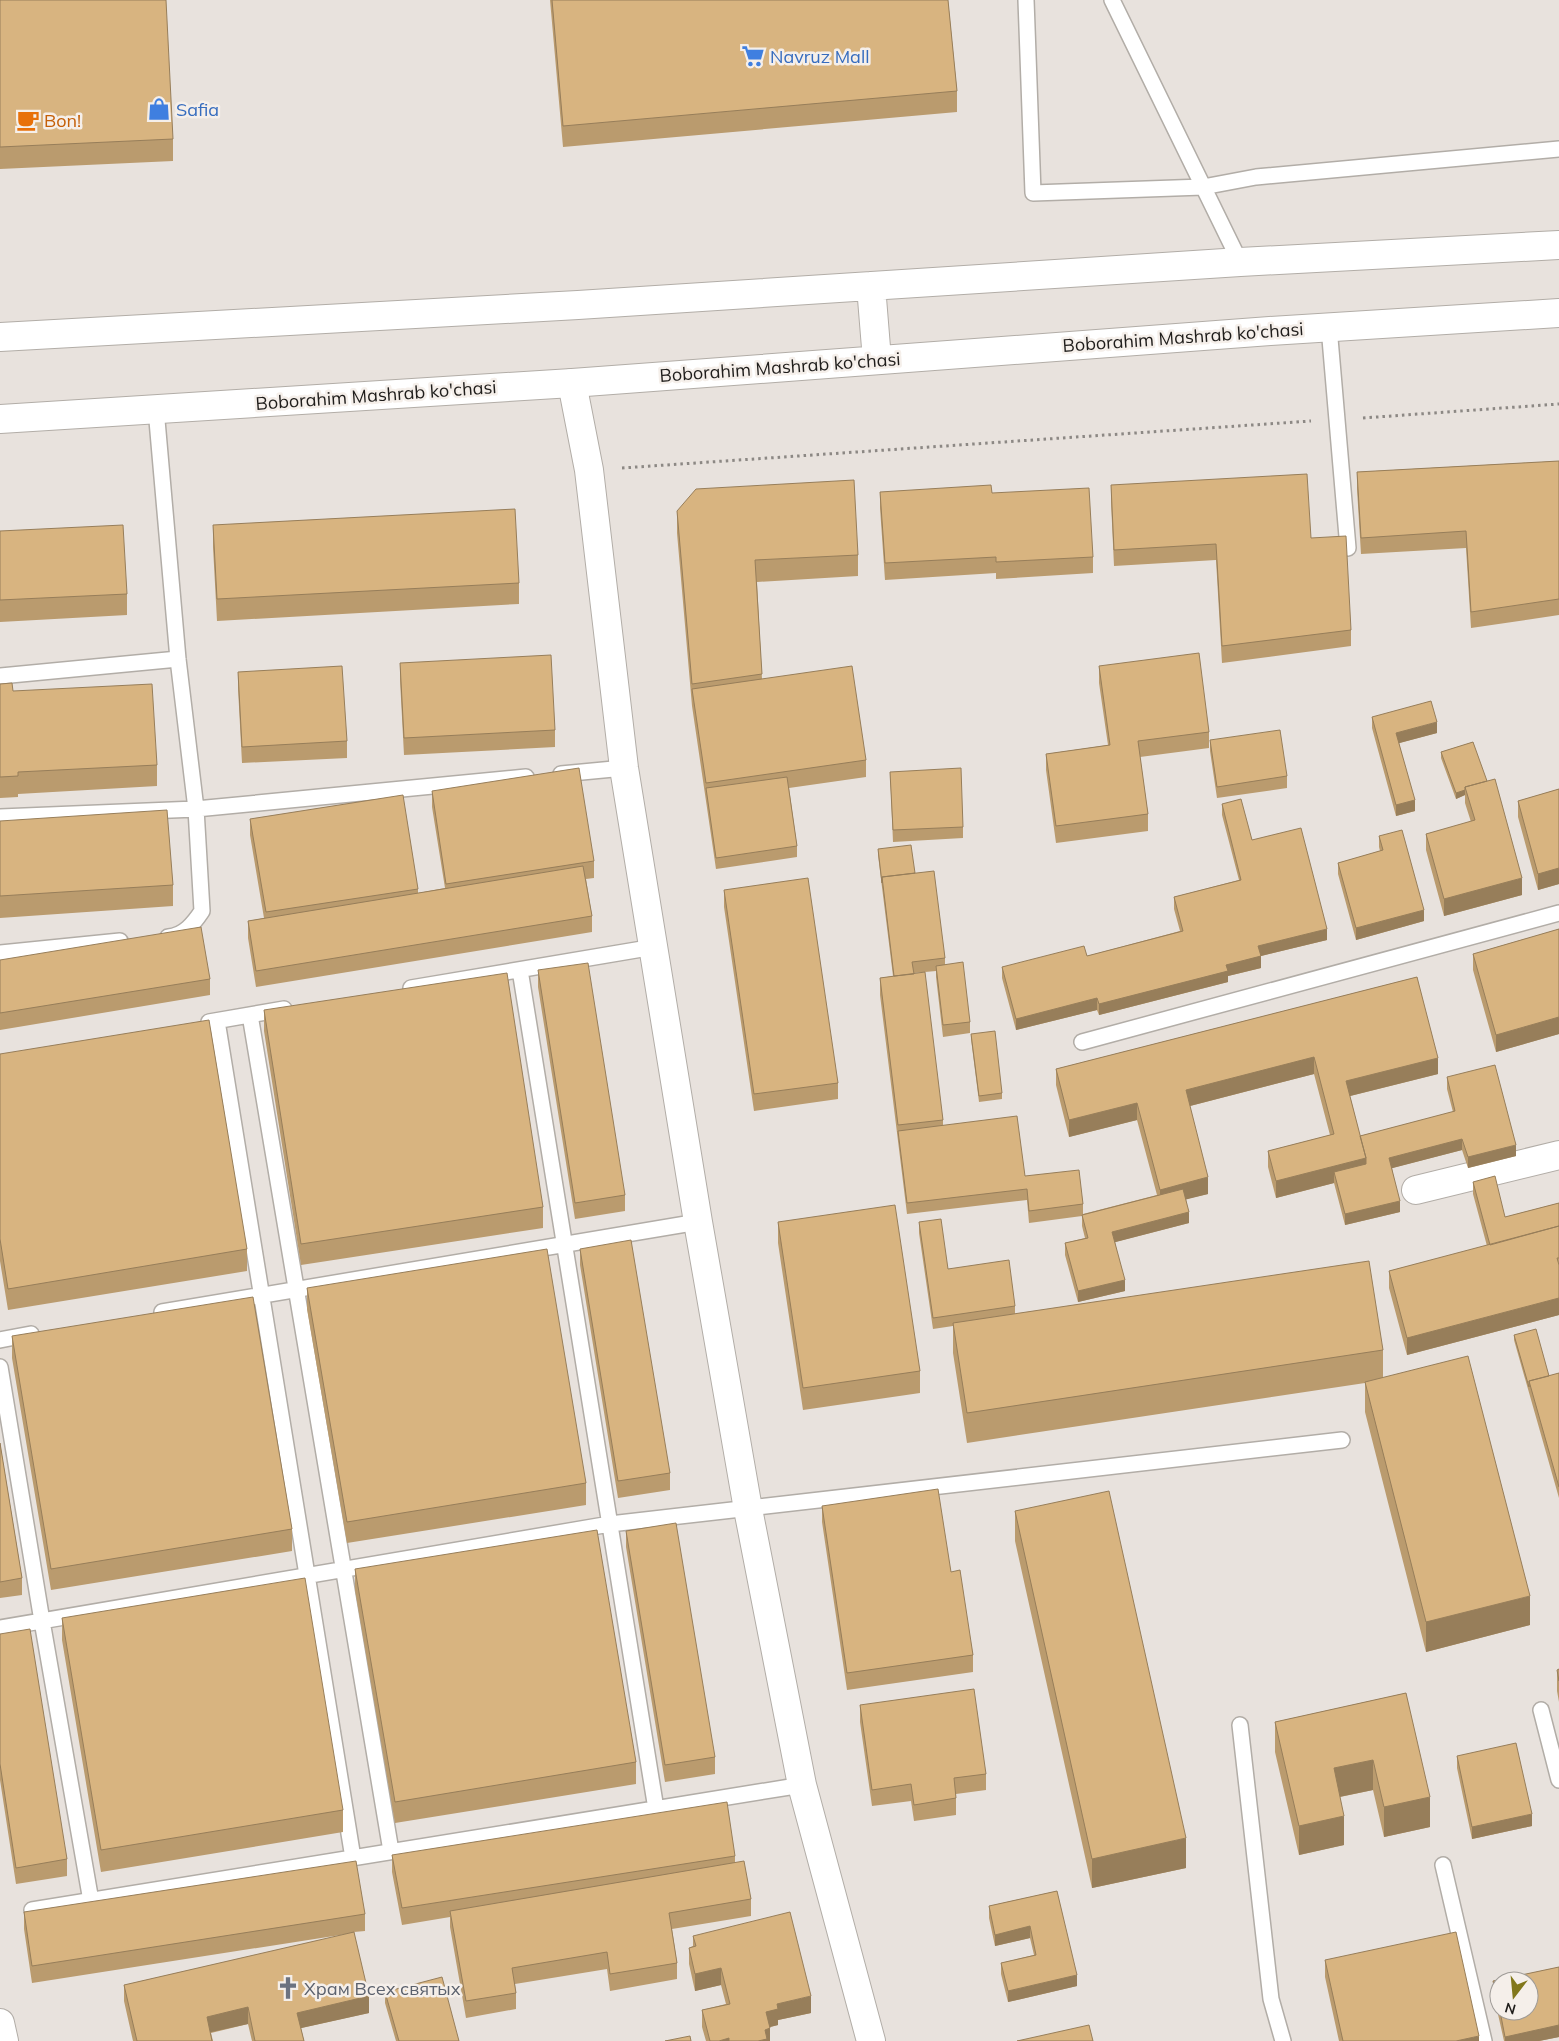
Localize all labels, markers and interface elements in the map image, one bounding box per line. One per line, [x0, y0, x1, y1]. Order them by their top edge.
supermarket icon: Navruz Mall [740, 43, 766, 69]
place label: Navruz Mall [770, 45, 870, 68]
shop icon: Safia [146, 96, 172, 122]
place label: Safia [176, 98, 219, 121]
cafe icon: Bon! [15, 107, 41, 133]
place label: Bon! [44, 109, 81, 132]
street label: Boborahim Mashrab ko'chasi [1062, 317, 1304, 357]
street label: Boborahim Mashrab ko'chasi [659, 347, 901, 387]
street label: Boborahim Mashrab ko'chasi [255, 375, 497, 415]
north arrow [1489, 1971, 1539, 2021]
church icon: Храм Всех святых [275, 1975, 301, 2001]
place label: Храм Всех святых [304, 1977, 461, 2000]
text: N [1503, 1998, 1518, 2019]

